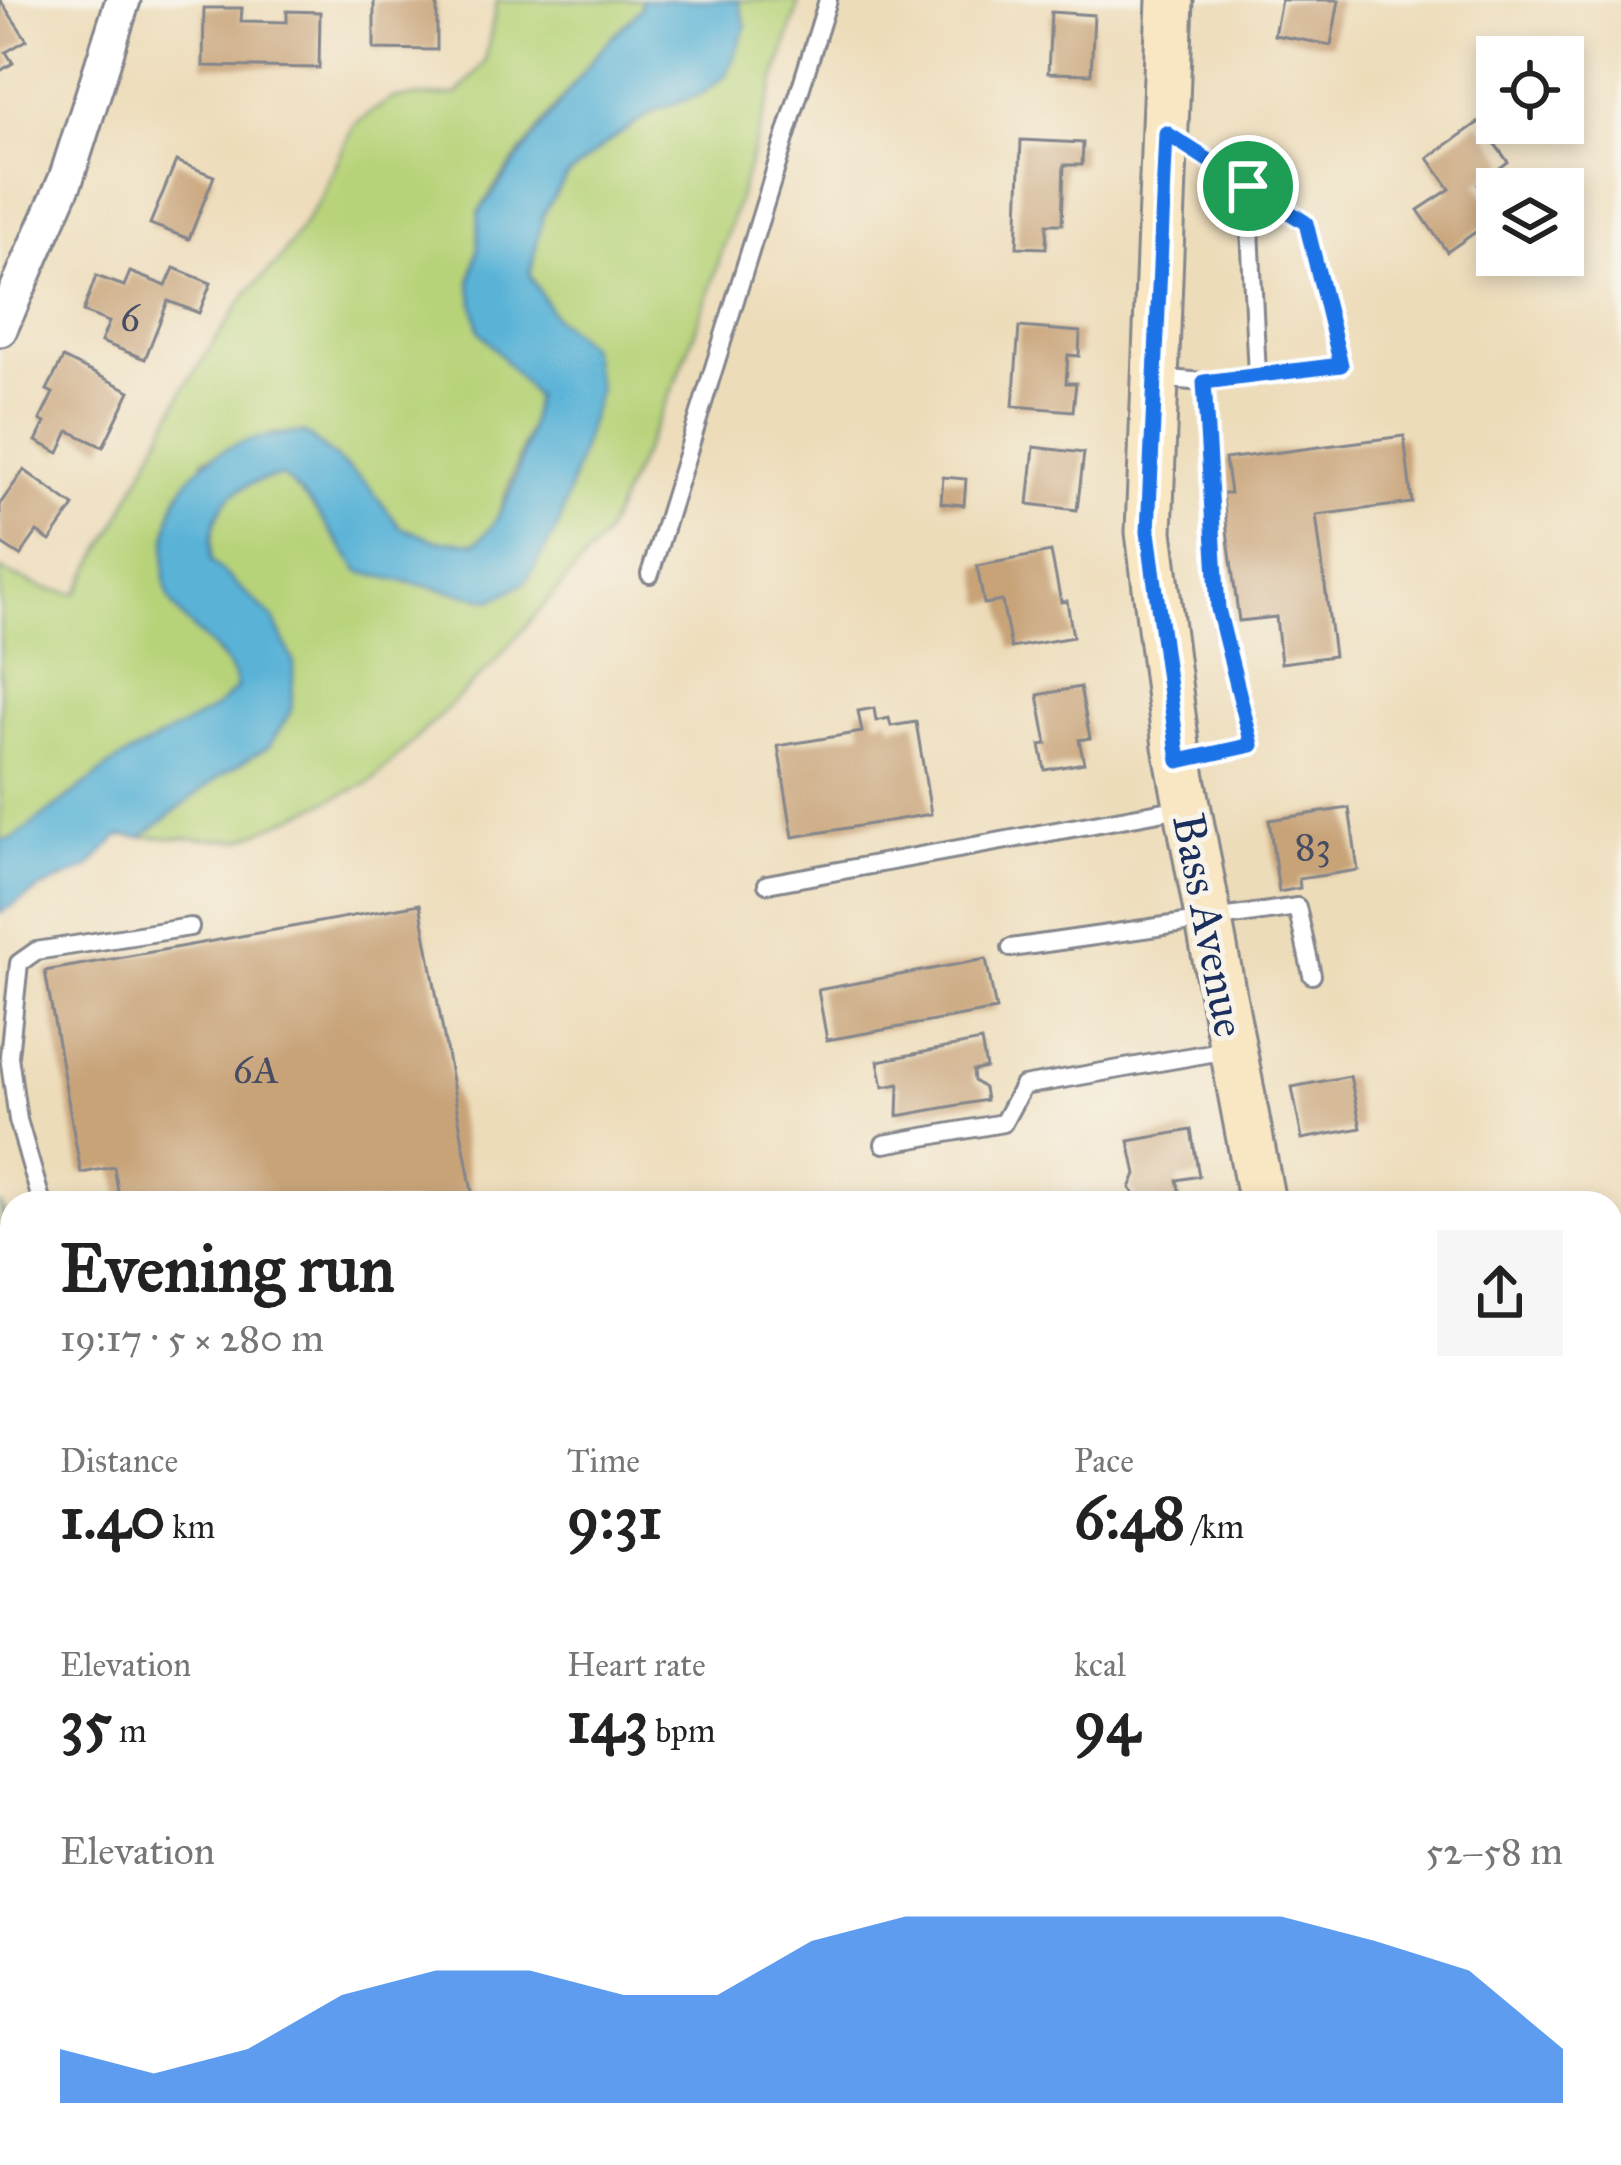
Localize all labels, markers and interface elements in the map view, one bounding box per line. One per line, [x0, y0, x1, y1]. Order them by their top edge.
map controls [1476, 36, 1584, 276]
button: locate [1476, 36, 1584, 144]
pin [1197, 135, 1299, 237]
icon: arrive [1215, 153, 1281, 219]
button: layers [1476, 168, 1584, 276]
house number: 6 [120, 294, 141, 342]
street label: Bass Avenue [1161, 809, 1258, 1041]
house number: 83 [1295, 822, 1331, 870]
house number: 6A [233, 1046, 279, 1094]
text: Evening run [60, 1228, 395, 1309]
button: share [1437, 1230, 1563, 1356]
text: 19:17 · 5 × 280 m [60, 1314, 324, 1362]
text: Distance [60, 1441, 178, 1481]
text: Time [567, 1441, 640, 1481]
text: Pace [1074, 1441, 1134, 1481]
text: 1.40 [60, 1481, 165, 1554]
text: 9:31 [567, 1481, 662, 1554]
text: 6:48 [1074, 1481, 1185, 1554]
text: km [165, 1507, 215, 1547]
text: /km [1185, 1507, 1244, 1547]
text: Elevation [60, 1645, 191, 1685]
text: Heart rate [567, 1645, 706, 1685]
text: kcal [1074, 1645, 1126, 1685]
text: 35 [60, 1685, 112, 1758]
text: 143 [567, 1685, 648, 1758]
text: 94 [1074, 1685, 1140, 1758]
text: m [112, 1711, 147, 1751]
text: bpm [648, 1711, 715, 1751]
text: Elevation [60, 1827, 215, 1875]
text: 52–58 m [1425, 1827, 1563, 1875]

